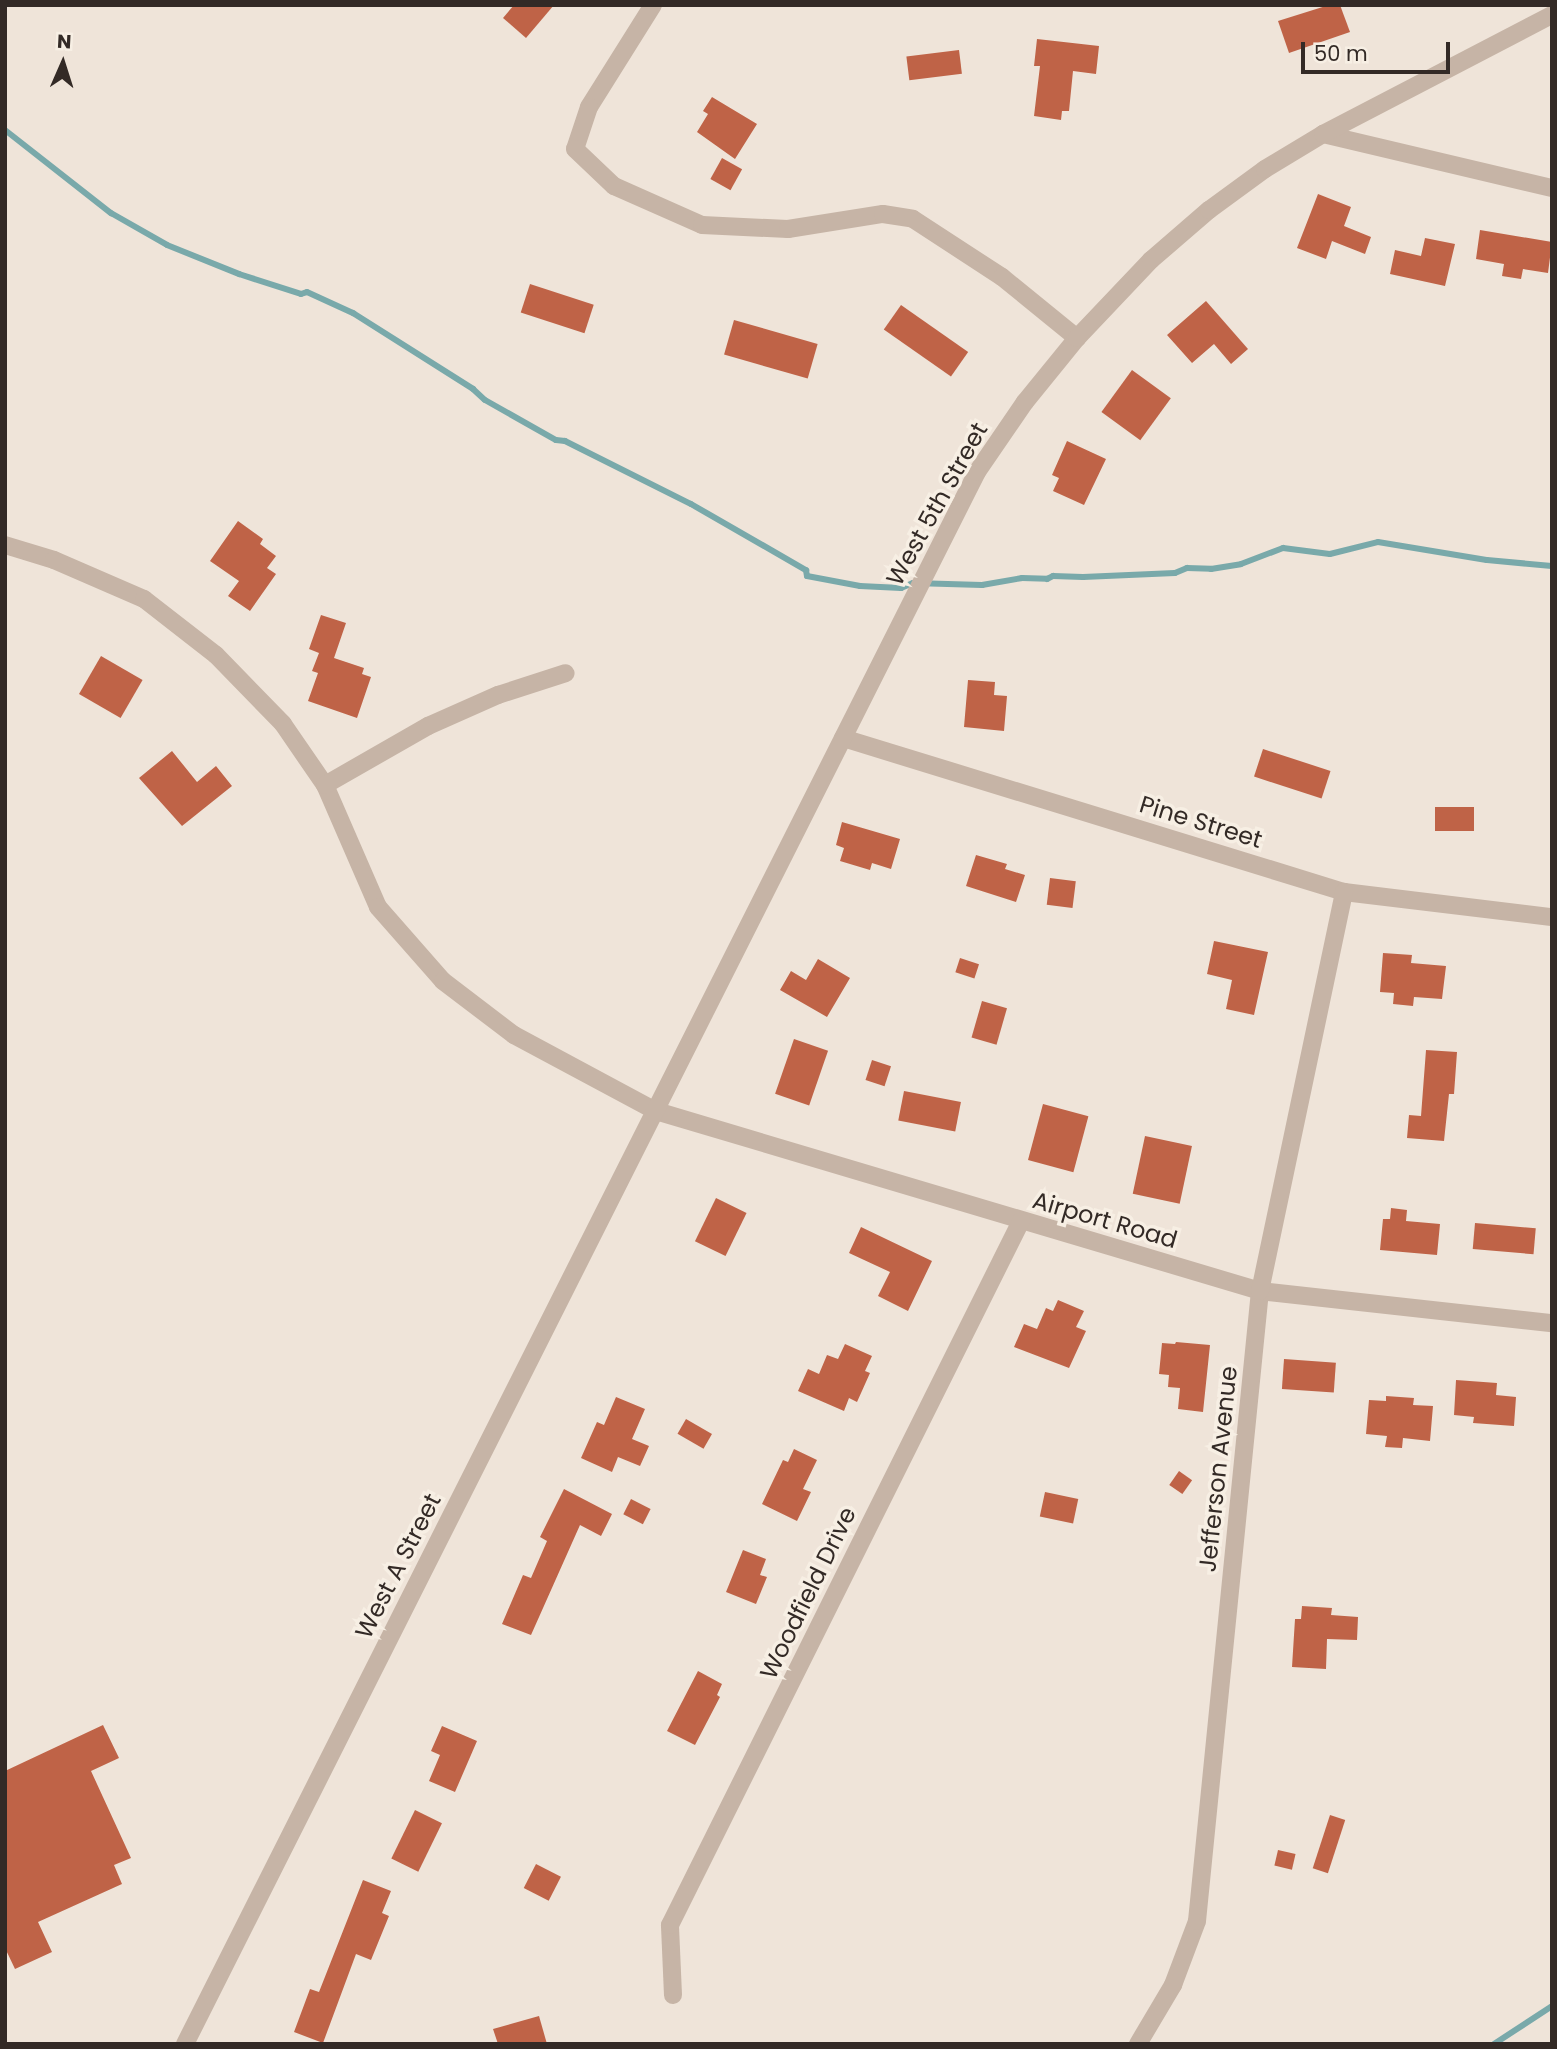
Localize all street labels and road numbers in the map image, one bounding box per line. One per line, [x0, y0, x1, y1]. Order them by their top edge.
street label: West 5th Street [880, 418, 994, 590]
street label: Pine Street [1136, 790, 1266, 854]
street label: Airport Road [1029, 1186, 1181, 1254]
street label: Jefferson Avenue [1193, 1365, 1243, 1573]
street label: West A Street [349, 1489, 447, 1643]
street label: Woodfield Drive [754, 1502, 862, 1684]

